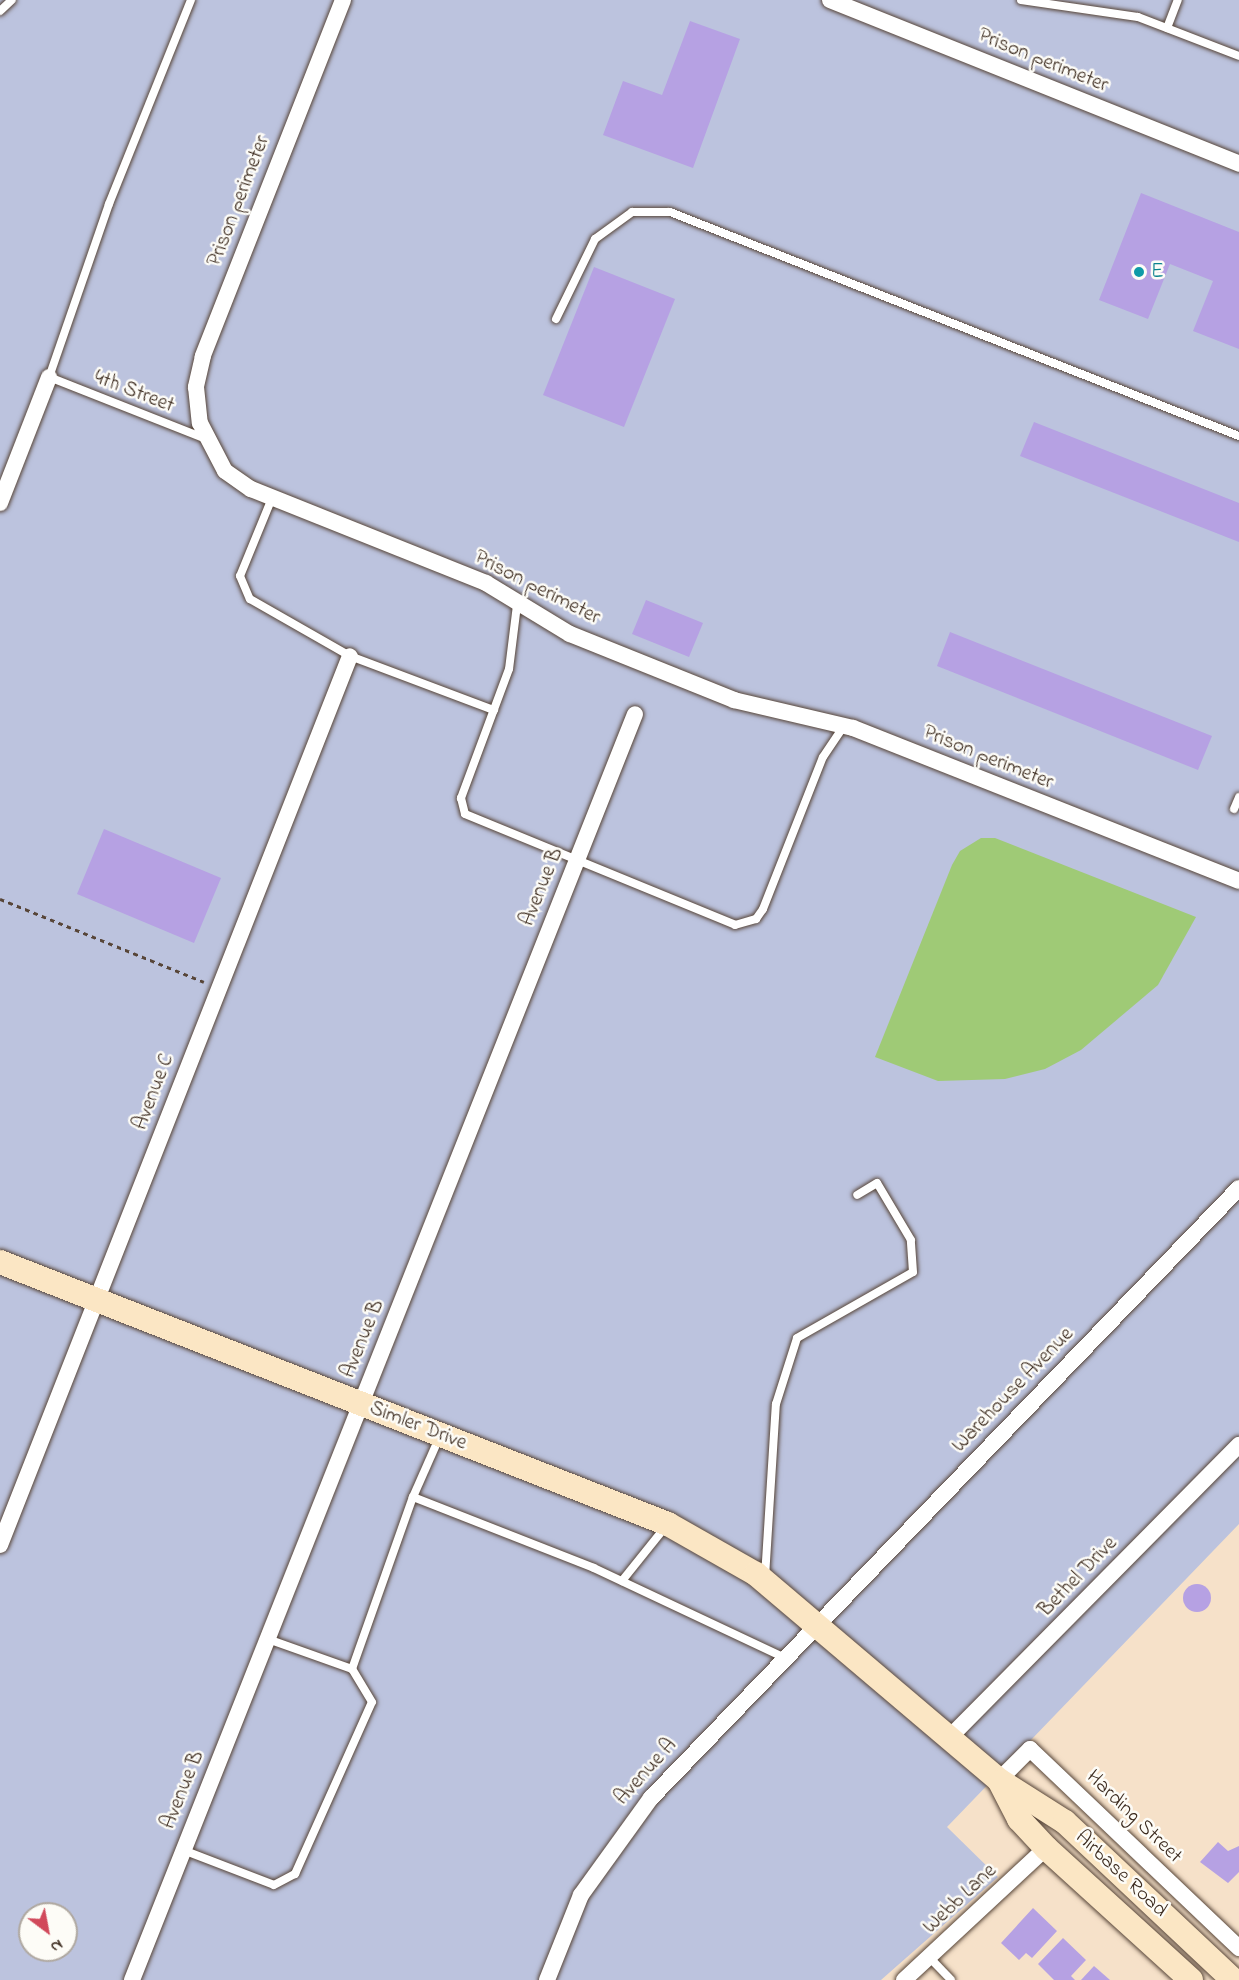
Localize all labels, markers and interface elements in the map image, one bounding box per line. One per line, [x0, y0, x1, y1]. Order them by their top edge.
street label: Prison perimeter [974, 23, 1112, 99]
street label: Prison perimeter [202, 132, 276, 270]
place label: E [1151, 259, 1164, 285]
marker: E [1132, 265, 1146, 279]
street label: 4th Street [90, 365, 178, 419]
street label: Prison perimeter [470, 545, 604, 631]
street label: Prison perimeter [919, 720, 1057, 796]
street label: Avenue B [515, 844, 569, 930]
street label: Avenue C [128, 1050, 180, 1134]
street label: Avenue B [336, 1296, 390, 1382]
street label: Warehouse Avenue [947, 1322, 1079, 1458]
street label: Simler Drive [366, 1396, 470, 1456]
street label: Bethel Drive [1033, 1531, 1123, 1623]
street label: Avenue A [610, 1733, 682, 1811]
street label: Avenue B [156, 1747, 210, 1833]
street label: Harding Street [1081, 1765, 1187, 1869]
street label: Airbase Road [1070, 1825, 1172, 1923]
street label: Webb Lane [918, 1859, 1002, 1939]
north arrow [18, 1902, 78, 1962]
text: N [46, 1933, 67, 1959]

